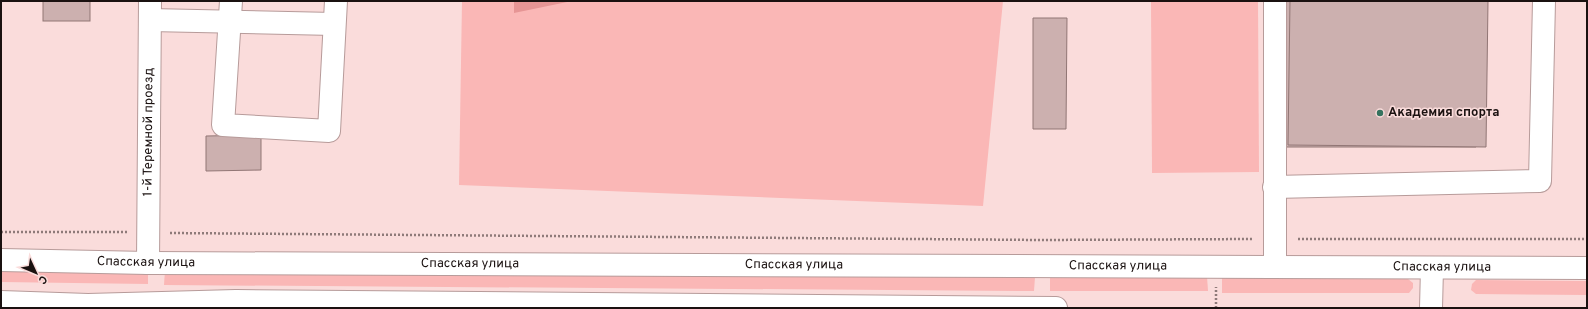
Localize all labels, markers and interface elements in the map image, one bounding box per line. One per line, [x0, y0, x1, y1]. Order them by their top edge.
street label: 1-й Теремной проезд [141, 67, 157, 196]
place label: Академия спорта [1388, 105, 1499, 121]
marker: Академия спорта [1375, 108, 1385, 118]
north arrow [16, 253, 56, 293]
street label: Спасская улица [97, 254, 195, 271]
street label: Спасская улица [421, 256, 519, 272]
street label: Спасская улица [745, 257, 843, 273]
street label: Спасская улица [1069, 258, 1167, 275]
street label: Спасская улица [1393, 259, 1491, 276]
text: С [35, 272, 50, 287]

